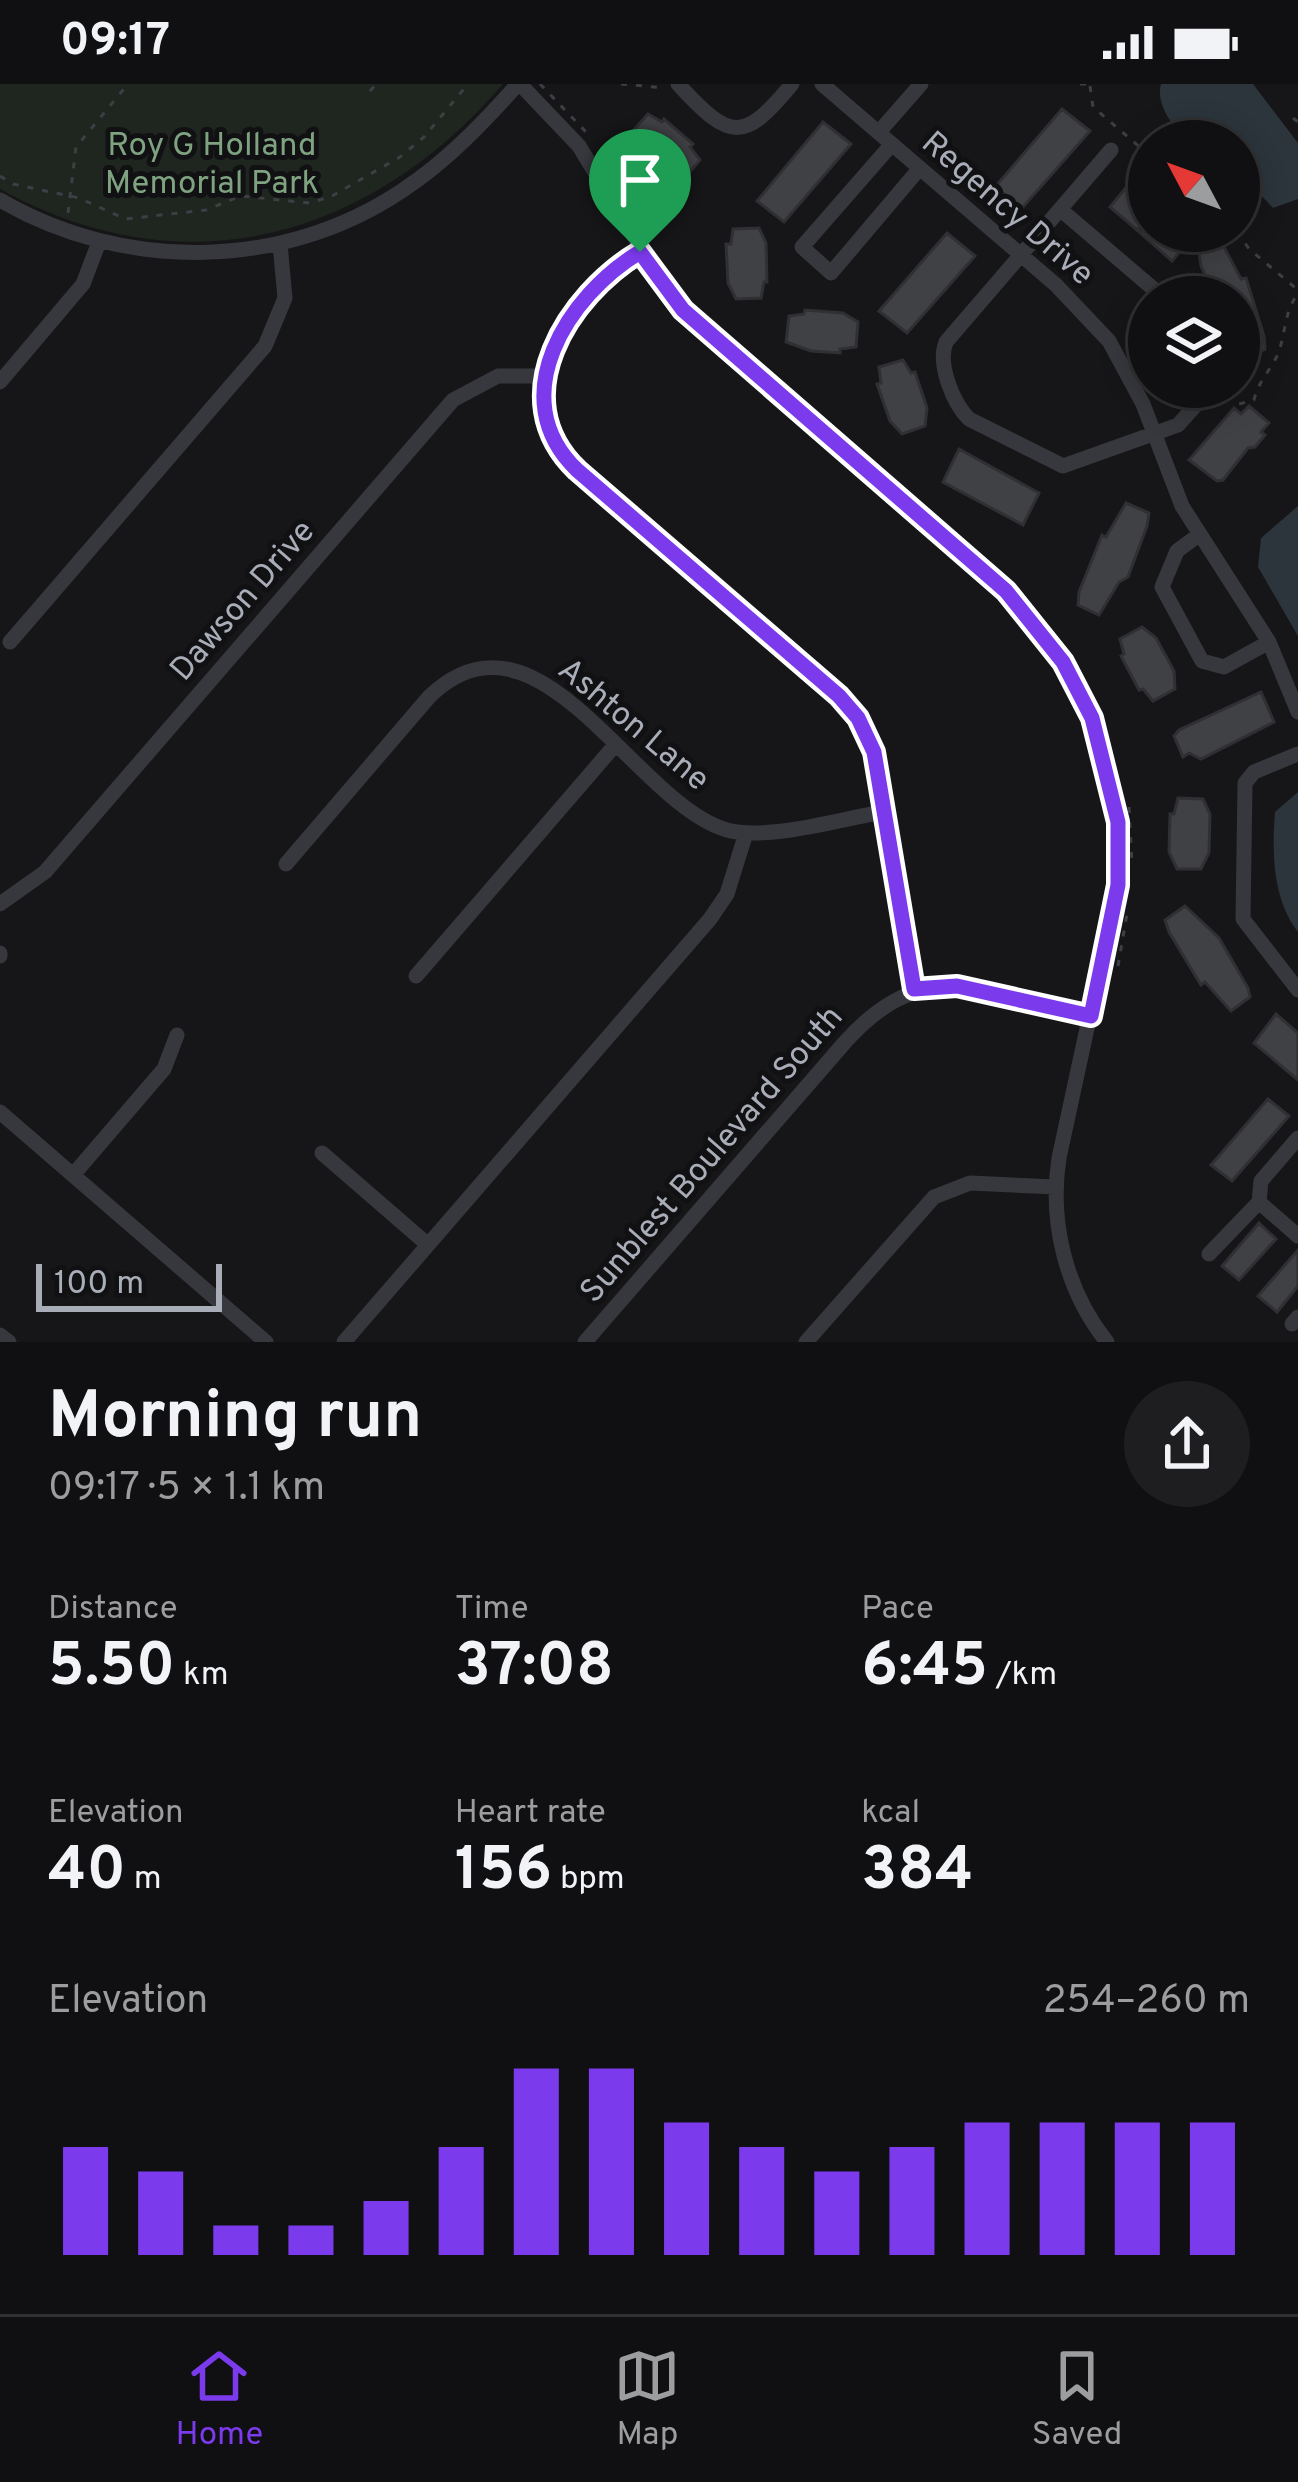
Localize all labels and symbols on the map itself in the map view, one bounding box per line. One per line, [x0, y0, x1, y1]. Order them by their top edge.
north arrow [1128, 120, 1260, 252]
street label: Regency Drive [911, 124, 1101, 296]
park label: Roy G Holland Memorial Park [105, 126, 319, 206]
pin [589, 129, 691, 252]
street label: Dawson Drive [162, 512, 326, 691]
street label: Ashton Lane [548, 650, 717, 802]
street label: Sunblest Boulevard South [572, 998, 854, 1313]
scale bar [36, 1258, 222, 1311]

